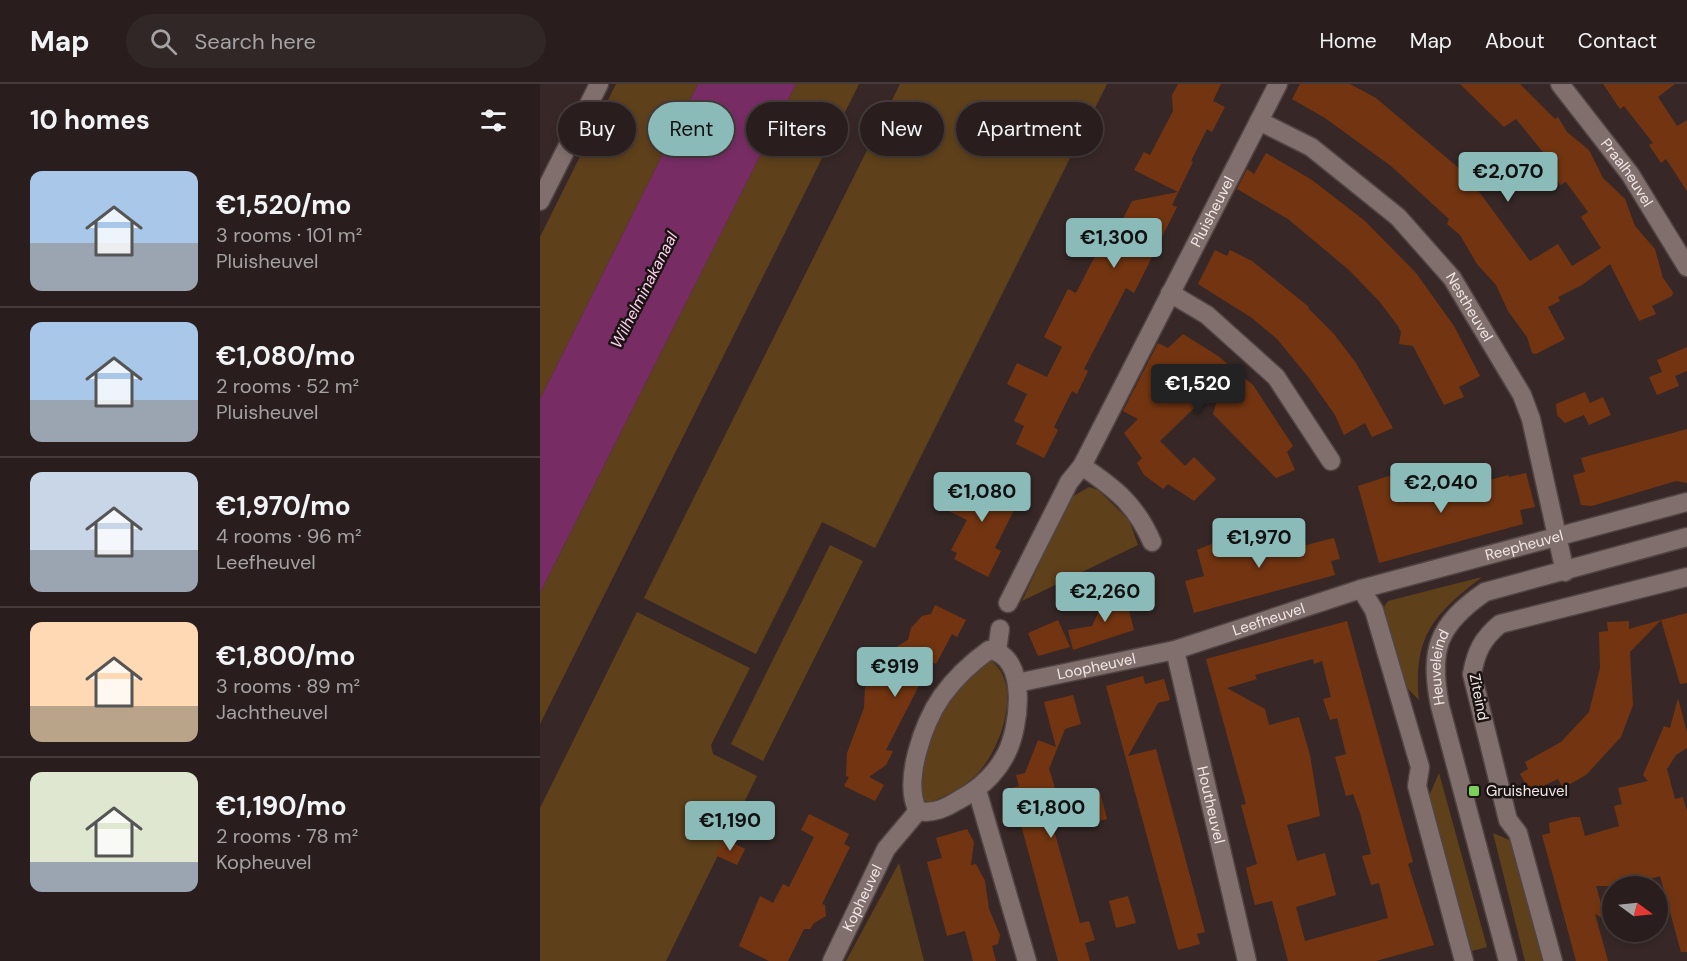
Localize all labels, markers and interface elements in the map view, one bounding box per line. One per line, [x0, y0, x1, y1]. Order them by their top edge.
search box [126, 14, 546, 68]
text: Map [30, 23, 90, 60]
icon: search [147, 25, 180, 58]
text: Search here [195, 27, 316, 56]
text: Home [1319, 27, 1377, 55]
text: Map [1410, 27, 1452, 55]
text: About [1485, 27, 1545, 55]
text: Contact [1578, 27, 1657, 55]
chip: Buy [558, 102, 636, 156]
chip: Rent [648, 102, 734, 156]
chip: Filters [746, 102, 848, 156]
chip: New [860, 102, 944, 156]
chip: Apartment [956, 102, 1103, 156]
text: 10 homes [30, 103, 150, 137]
icon: filters [477, 104, 510, 137]
street label: Praalheuvel [1596, 134, 1658, 210]
pin: €2,070 [1459, 152, 1557, 203]
text: €2,070 [1473, 158, 1543, 184]
street label: Pluisheuvel [1186, 173, 1239, 250]
text: €1,520/mo [216, 188, 351, 222]
icon: home [78, 195, 150, 267]
pin: €1,300 [1065, 218, 1163, 269]
text: 3 rooms · 101 m² [216, 222, 362, 248]
text: €1,300 [1080, 224, 1148, 250]
water label: Wilhelminakanaal [606, 228, 683, 352]
text: Pluisheuvel [216, 248, 319, 274]
street label: Nestheuvel [1441, 269, 1498, 345]
text: €1,080/mo [216, 339, 355, 373]
icon: home [78, 346, 150, 418]
pin: €1,520 [1149, 364, 1247, 415]
text: €1,520 [1165, 370, 1231, 396]
text: 2 rooms · 52 m² [216, 373, 359, 399]
text: Pluisheuvel [216, 399, 319, 425]
pin: €2,040 [1392, 463, 1490, 514]
text: €2,040 [1404, 469, 1478, 495]
pin: €1,080 [933, 472, 1031, 523]
text: €1,080 [948, 478, 1016, 504]
text: €1,970/mo [216, 489, 351, 523]
icon: home [78, 496, 150, 568]
pin: €1,970 [1210, 518, 1308, 569]
text: 4 rooms · 96 m² [216, 523, 362, 549]
text: €1,970 [1226, 524, 1292, 550]
street label: Reepheuvel [1483, 525, 1565, 565]
text: Leefheuvel [216, 549, 316, 575]
pin: €2,260 [1056, 572, 1154, 623]
text: €2,260 [1070, 578, 1140, 604]
street label: Leefheuvel [1230, 598, 1307, 640]
street label: Heuveleind [1426, 626, 1454, 707]
text: €1,800/mo [216, 639, 355, 673]
icon: home [78, 646, 150, 718]
pin: €919 [859, 647, 931, 698]
street label: Loopheuvel [1055, 648, 1137, 684]
text: €919 [871, 653, 919, 679]
street label: Ziteind [1465, 672, 1493, 722]
text: 3 rooms · 89 m² [216, 673, 360, 699]
text: Jachtheuvel [216, 699, 328, 725]
street label: Houtheuvel [1192, 764, 1229, 846]
place label: Gruisheuvel [1486, 781, 1568, 801]
marker: Gruisheuvel [1467, 784, 1481, 798]
pin: €1,800 [1002, 788, 1100, 839]
text: €1,190/mo [216, 789, 347, 823]
text: €1,800 [1017, 794, 1085, 820]
icon: home [78, 796, 150, 868]
pin: €1,190 [681, 801, 779, 852]
text: €1,190 [699, 807, 761, 833]
text: 2 rooms · 78 m² [216, 823, 358, 849]
text: Kopheuvel [216, 849, 312, 875]
street label: Kopheuvel [838, 861, 887, 935]
north arrow [1602, 876, 1668, 942]
map controls [1602, 876, 1668, 942]

